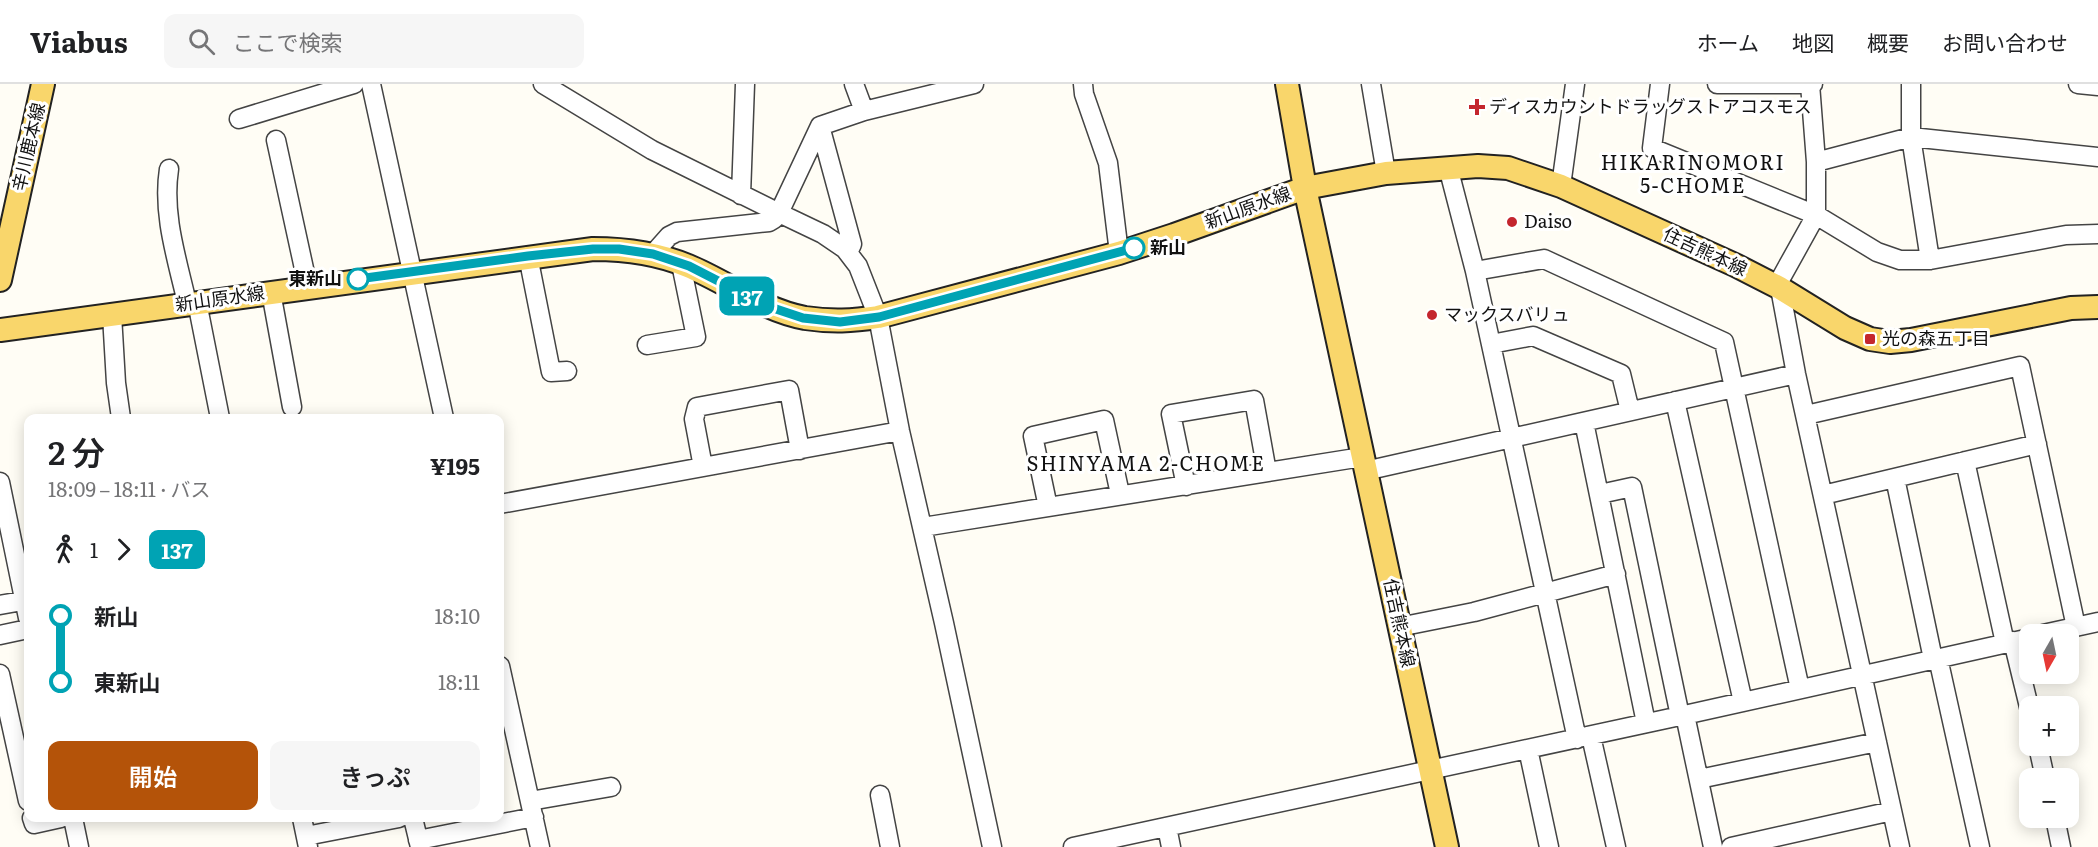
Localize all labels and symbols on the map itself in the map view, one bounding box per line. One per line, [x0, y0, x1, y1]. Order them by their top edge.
place label: ディスカウントドラッグストアコスモス [1489, 92, 1812, 119]
street label: 辛川鹿本線 [4, 100, 51, 194]
marker: ディスカウントドラッグストアコスモス [1470, 100, 1484, 114]
district label: HIKARINOMORI 5-CHOME [1601, 146, 1785, 199]
street label: 新山原水線 [1201, 179, 1294, 235]
place label: Daiso [1524, 207, 1572, 234]
marker: Daiso [1505, 215, 1519, 229]
street label: 住吉熊本線 [1659, 219, 1752, 282]
place label: 新山 [1150, 233, 1186, 260]
marker: 新山 [1123, 237, 1145, 259]
place label: 東新山 [288, 264, 342, 291]
marker: 東新山 [347, 268, 369, 290]
line badge: 137 [712, 276, 782, 316]
street label: 新山原水線 [173, 278, 266, 317]
place label: マックスバリュ [1444, 300, 1569, 327]
marker: マックスバリュ [1425, 308, 1439, 322]
place label: 光の森五丁目 [1882, 324, 1990, 351]
marker: 光の森五丁目 [1863, 332, 1877, 346]
district label: SHINYAMA 2-CHOME [1027, 447, 1265, 477]
street label: 住吉熊本線 [1378, 576, 1423, 670]
north arrow [2019, 624, 2079, 684]

